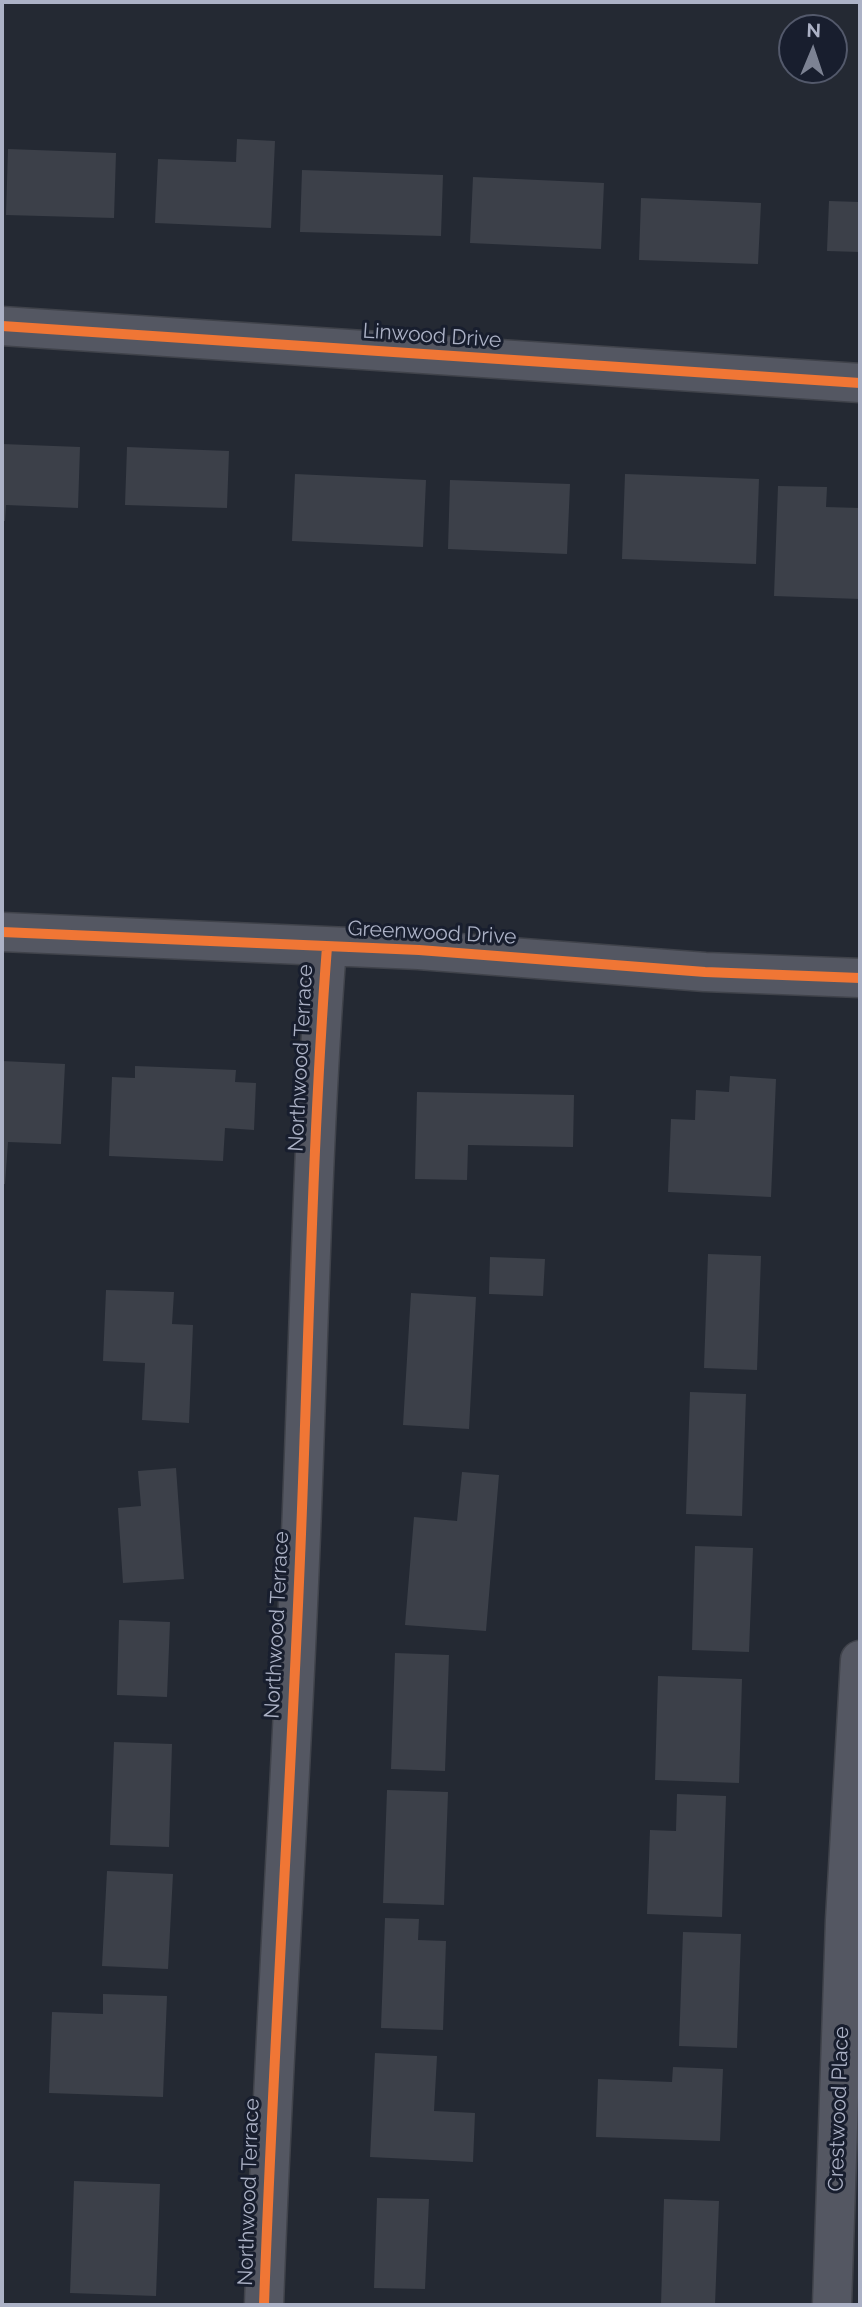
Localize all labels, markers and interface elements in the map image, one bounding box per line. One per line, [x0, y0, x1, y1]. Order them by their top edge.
north arrow [778, 14, 848, 84]
text: N [806, 19, 821, 41]
street label: Linwood Drive [362, 319, 502, 353]
street label: Greenwood Drive [347, 916, 517, 950]
street label: Northwood Terrace [284, 964, 318, 1152]
street label: Northwood Terrace [260, 1531, 294, 1719]
street label: Crestwood Place [824, 2026, 854, 2192]
street label: Northwood Terrace [233, 2098, 265, 2286]

